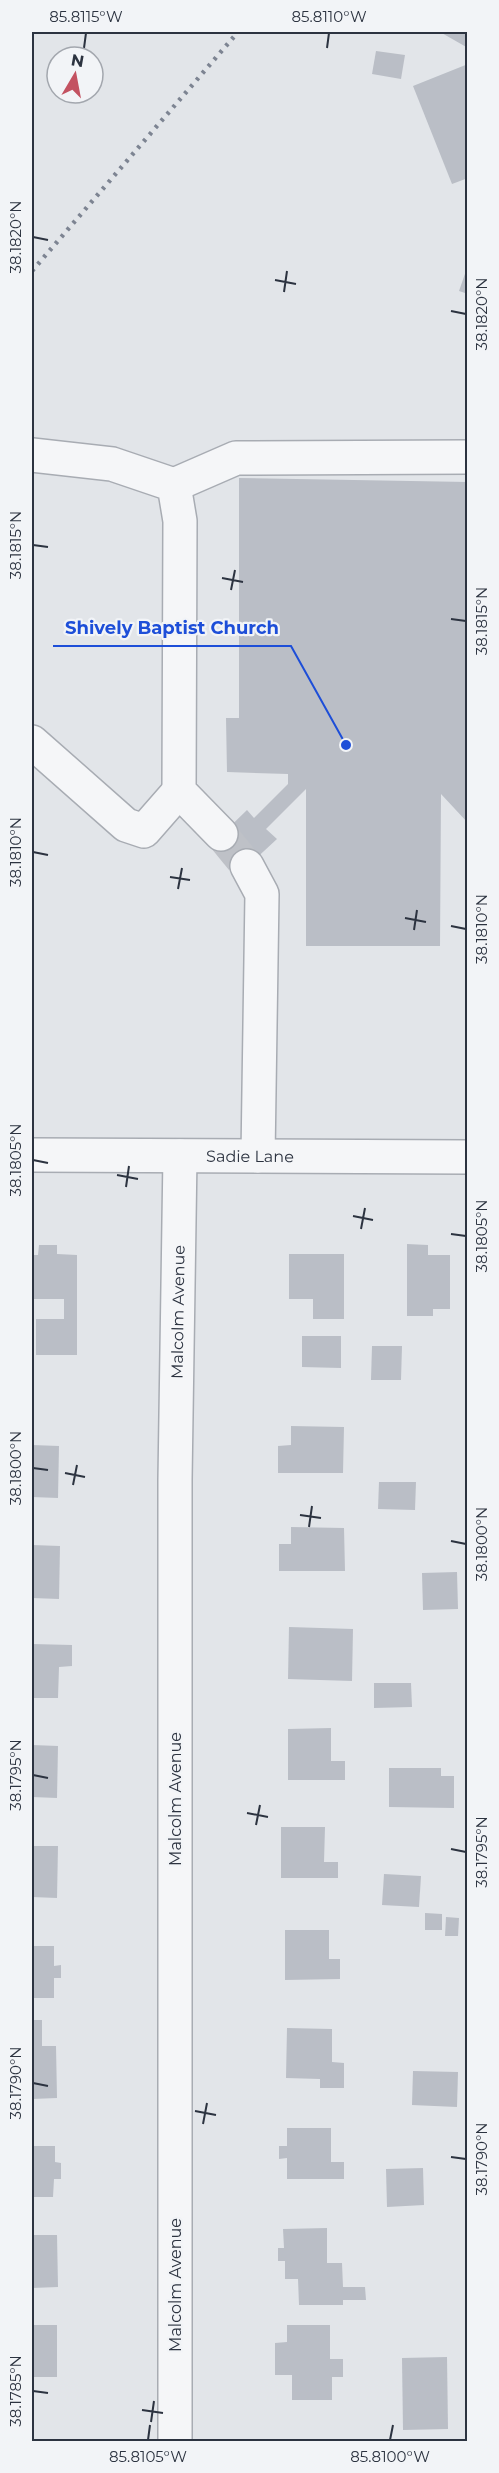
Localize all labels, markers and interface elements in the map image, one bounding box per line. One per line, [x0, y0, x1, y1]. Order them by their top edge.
text: 85.8115°W [49, 7, 123, 26]
text: 85.8110°W [291, 7, 367, 26]
north arrow [45, 45, 105, 105]
text: N [69, 50, 86, 71]
text: 38.1820°N [6, 200, 25, 274]
text: 38.1820°N [472, 277, 491, 351]
text: 38.1815°N [6, 511, 25, 579]
text: 38.1815°N [472, 587, 491, 655]
callout: Shively Baptist Church [53, 610, 291, 646]
text: Shively Baptist Church [65, 617, 279, 639]
text: 38.1810°N [6, 817, 25, 887]
text: 38.1810°N [472, 894, 491, 964]
text: 38.1805°N [6, 1124, 25, 1196]
street label: Sadie Lane [206, 1146, 294, 1166]
text: 38.1805°N [472, 1200, 491, 1272]
street label: Malcolm Avenue [167, 1245, 188, 1379]
text: 38.1800°N [6, 1431, 25, 1505]
text: 38.1800°N [472, 1507, 491, 1581]
street label: Malcolm Avenue [166, 1732, 185, 1866]
text: 38.1795°N [6, 1739, 25, 1811]
text: 38.1795°N [472, 1816, 491, 1888]
text: 38.1790°N [6, 2046, 25, 2120]
text: 38.1790°N [472, 2122, 491, 2196]
street label: Malcolm Avenue [166, 2218, 185, 2352]
text: 38.1785°N [6, 2355, 25, 2427]
text: 85.8105°W [109, 2447, 187, 2466]
text: 85.8100°W [350, 2447, 430, 2466]

